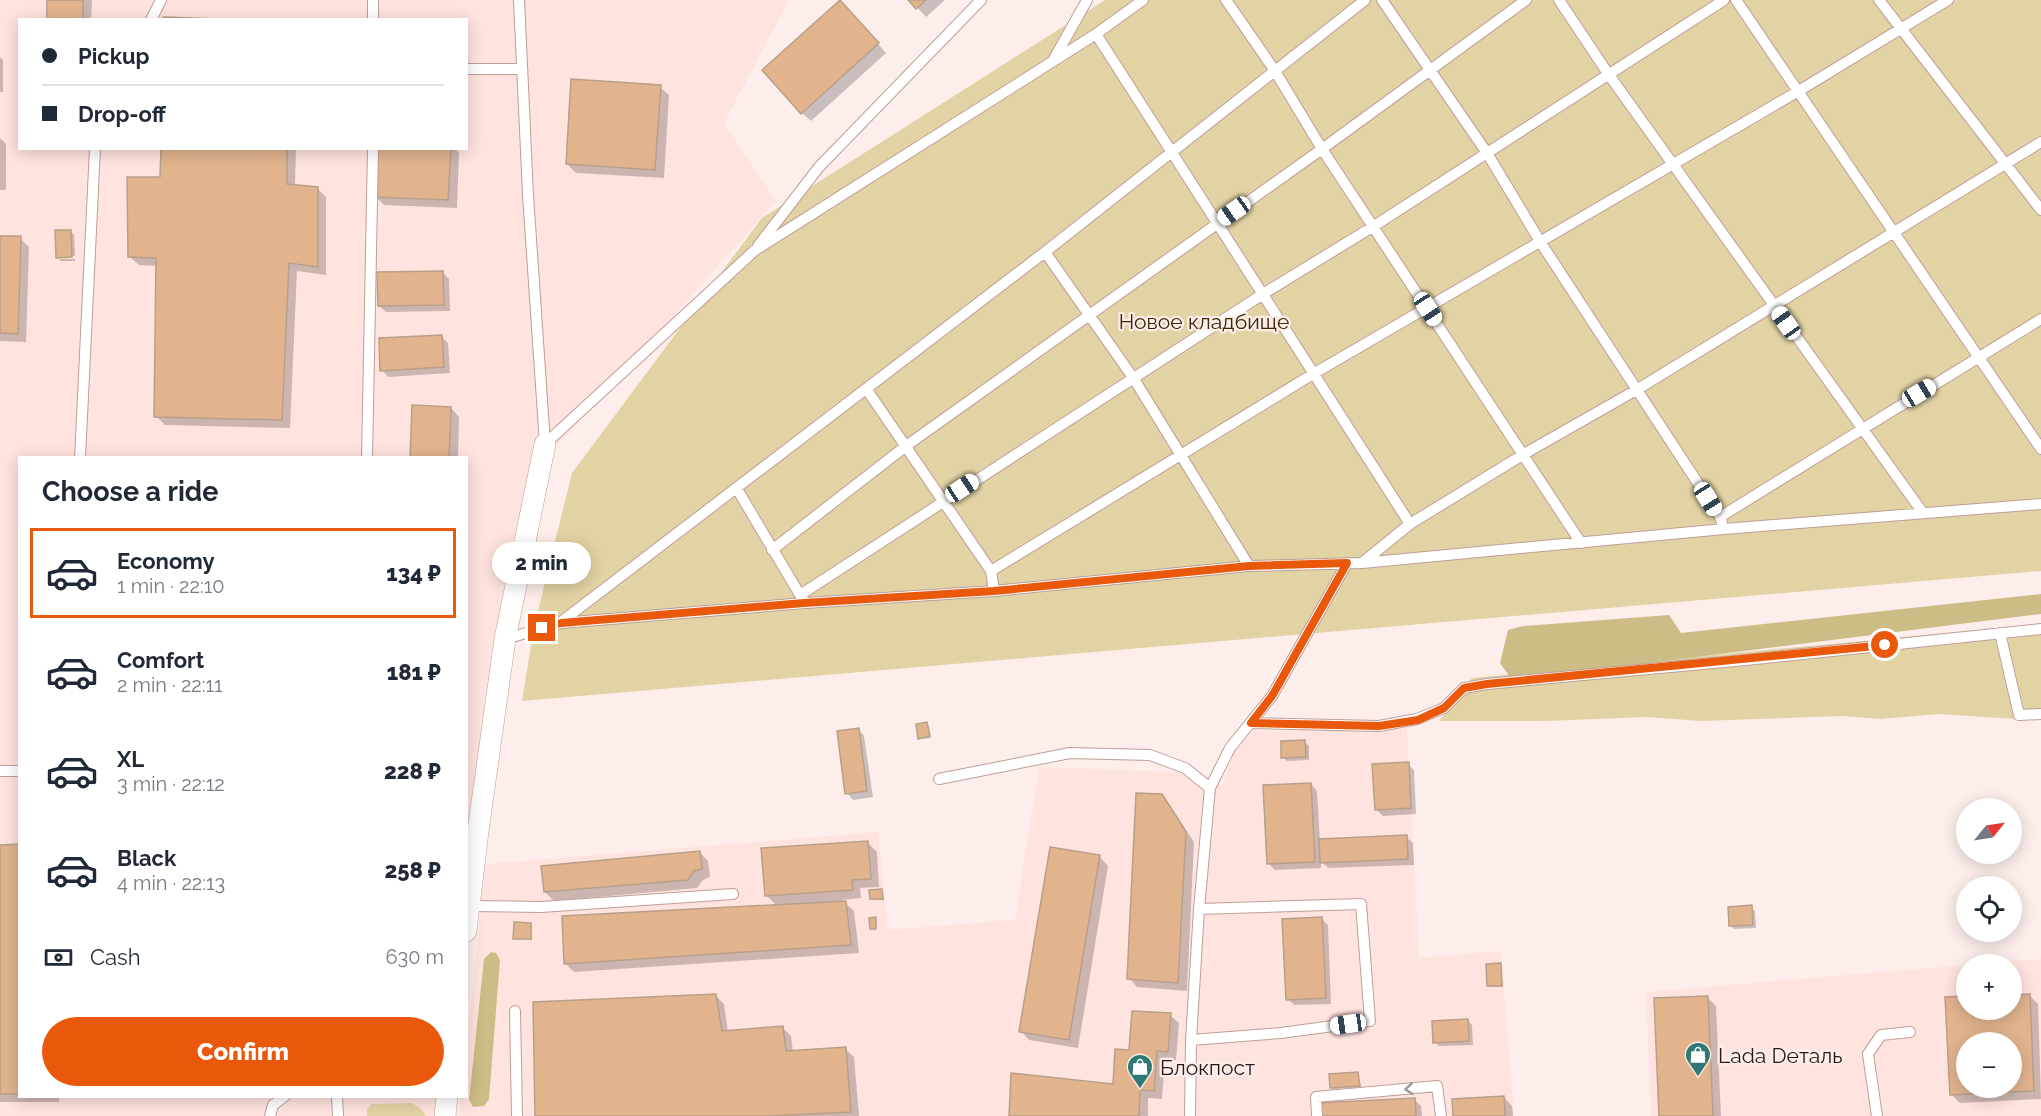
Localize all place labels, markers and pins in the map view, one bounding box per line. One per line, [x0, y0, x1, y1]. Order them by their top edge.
shop icon: Lada Dеталь [1683, 1040, 1713, 1078]
place label: Lada Dеталь [1718, 1043, 1843, 1068]
shop icon: Блокпост [1125, 1052, 1155, 1090]
place label: Блокпост [1160, 1055, 1255, 1080]

